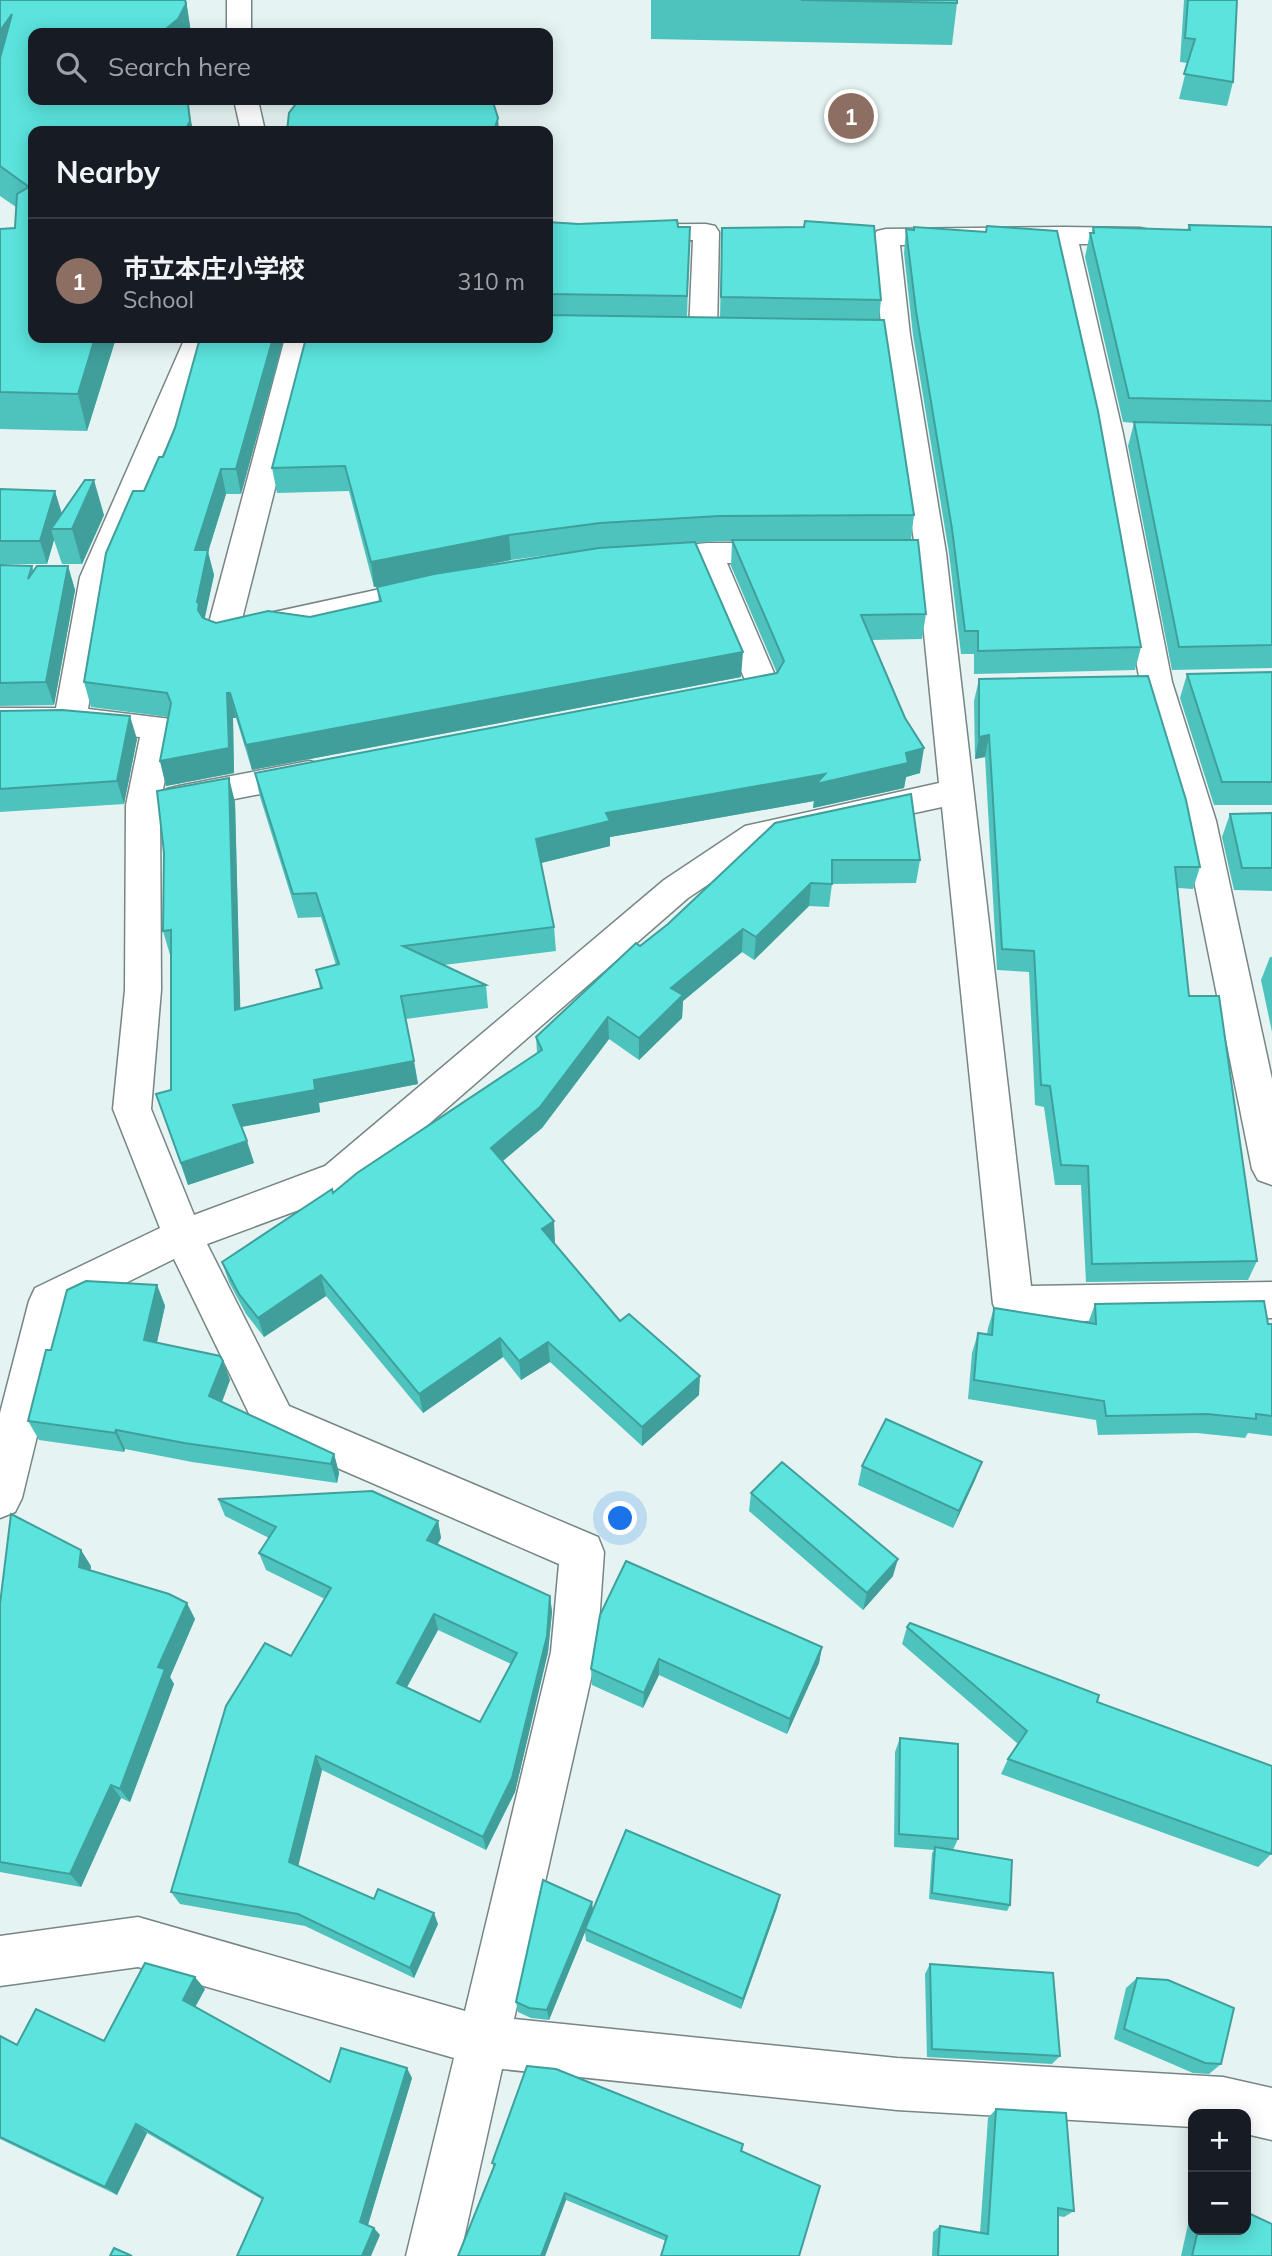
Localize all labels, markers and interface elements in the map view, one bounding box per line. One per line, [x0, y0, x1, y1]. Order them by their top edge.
search box [28, 28, 553, 105]
icon: search [52, 48, 90, 86]
text: Search here [108, 50, 251, 83]
pin: 1 [828, 90, 874, 142]
text: Nearby [56, 153, 160, 191]
text: 市立本庄小学校 [123, 252, 305, 285]
text: 1 [72, 267, 86, 296]
text: 310 m [457, 267, 525, 296]
text: School [123, 285, 194, 314]
your location [603, 1501, 637, 1535]
map controls [1188, 2109, 1251, 2235]
button: + [1188, 2109, 1251, 2172]
button: − [1188, 2172, 1251, 2235]

